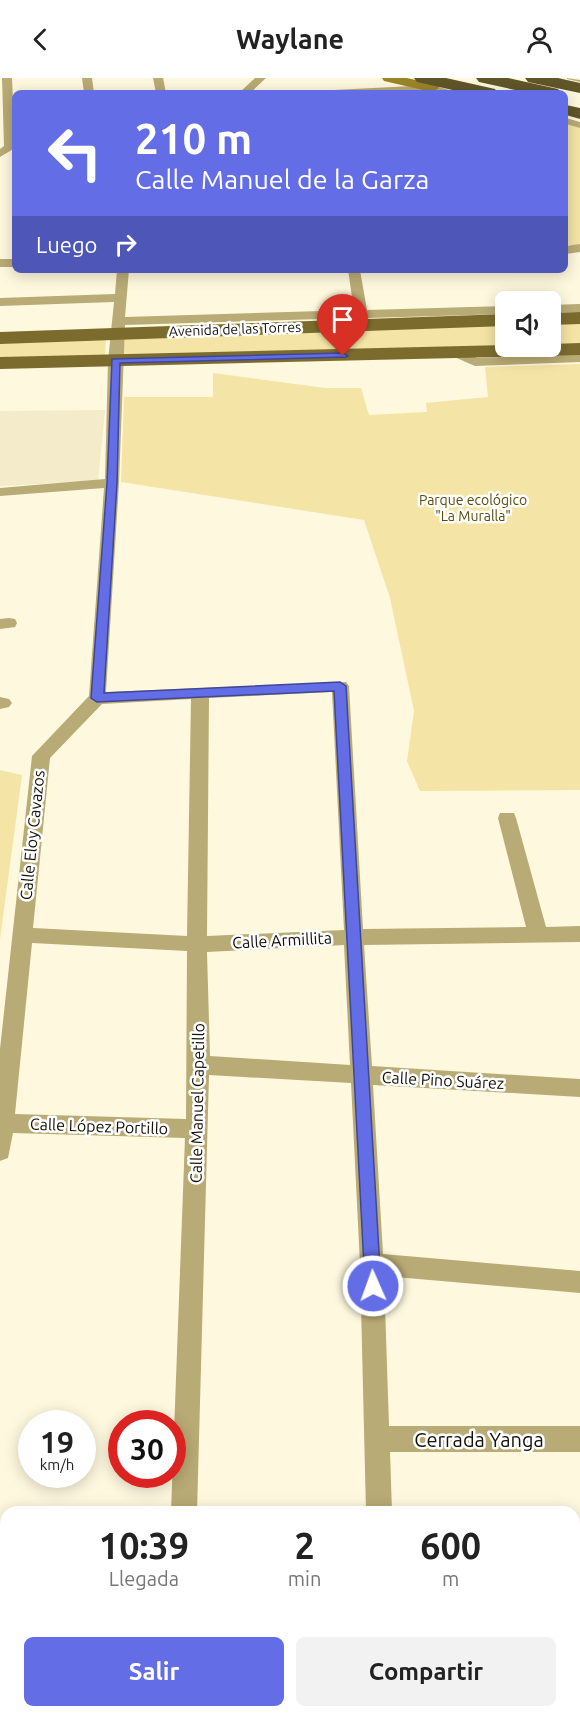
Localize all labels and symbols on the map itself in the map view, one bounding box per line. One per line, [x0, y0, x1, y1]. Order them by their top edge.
pin [317, 294, 368, 356]
street label: Avenida de las Torres [169, 319, 301, 339]
park label: Parque ecológico "La Muralla" [419, 492, 527, 524]
street label: Calle Eloy Cavazos [16, 769, 48, 901]
street label: Calle Armillita [232, 928, 332, 952]
street label: Calle Manuel Capetillo [187, 1023, 207, 1183]
street label: Calle Pino Suárez [381, 1068, 505, 1092]
street label: Calle López Portillo [30, 1115, 168, 1137]
position arrow [341, 1254, 405, 1318]
speed limit sign: 30 [108, 1410, 186, 1488]
street label: Cerrada Yanga [414, 1428, 544, 1451]

